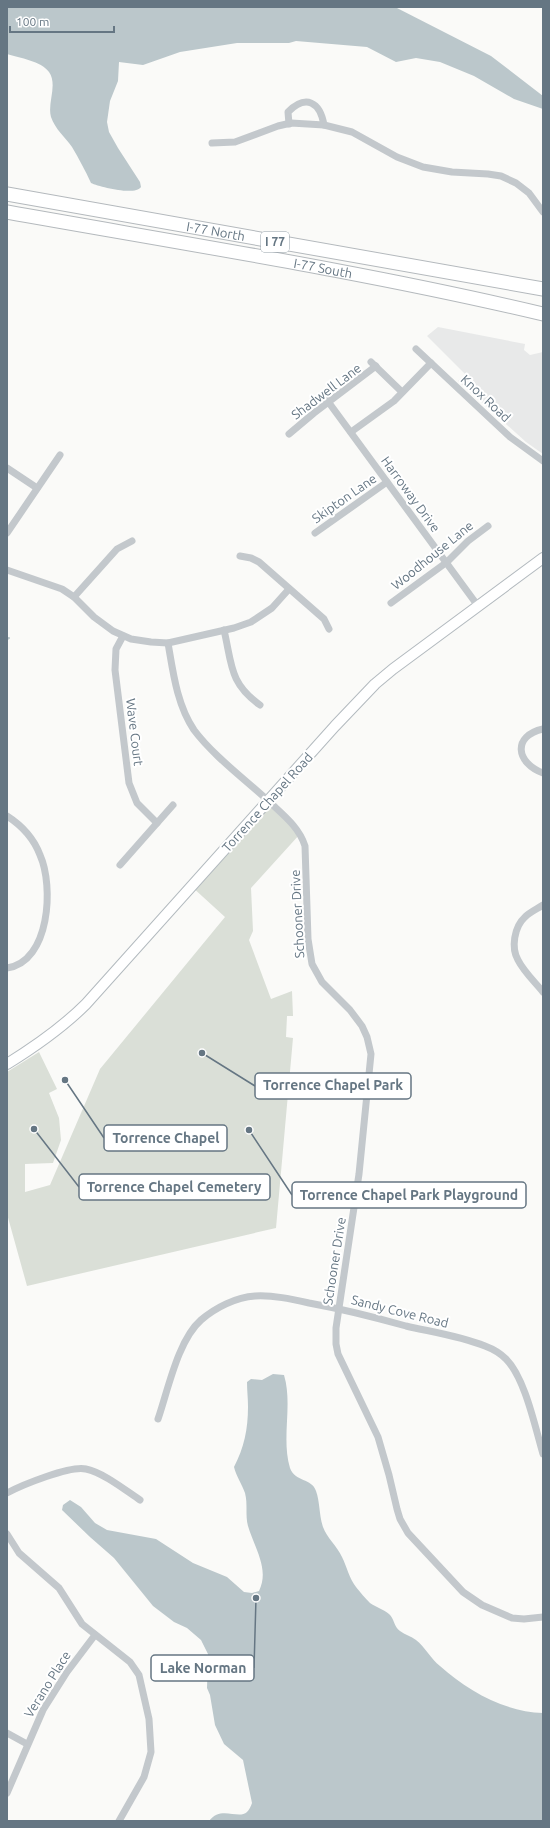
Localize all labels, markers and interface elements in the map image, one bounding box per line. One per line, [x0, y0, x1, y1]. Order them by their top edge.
scale bar [10, 8, 114, 34]
text: 100 m [16, 15, 49, 28]
street label: I-77 North [185, 219, 246, 243]
road number: I 77 [261, 232, 289, 252]
street label: I-77 South [293, 256, 353, 280]
street label: Shadwell Lane [288, 360, 364, 422]
street label: Knox Road [458, 372, 514, 424]
street label: Harroway Drive [379, 454, 443, 534]
street label: Skipton Lane [309, 471, 379, 525]
street label: Woodhouse Lane [388, 518, 476, 592]
street label: Wave Court [124, 697, 146, 767]
street label: Torrence Chapel Road [219, 750, 315, 854]
street label: Schooner Drive [288, 869, 306, 959]
callout: Torrence Chapel Park [255, 1073, 411, 1099]
text: Torrence Chapel Park [263, 1077, 403, 1093]
callout: Torrence Chapel [104, 1125, 227, 1151]
text: Torrence Chapel [113, 1130, 219, 1146]
callout: Torrence Chapel Cemetery [79, 1174, 270, 1200]
text: Torrence Chapel Cemetery [87, 1179, 262, 1195]
callout: Torrence Chapel Park Playground [292, 1182, 526, 1208]
text: Torrence Chapel Park Playground [300, 1187, 518, 1203]
street label: Schooner Drive [320, 1216, 348, 1306]
street label: Sandy Cove Road [350, 1292, 450, 1330]
street label: Verano Place [21, 1648, 73, 1720]
callout: Lake Norman [151, 1655, 254, 1681]
text: Lake Norman [160, 1660, 246, 1676]

